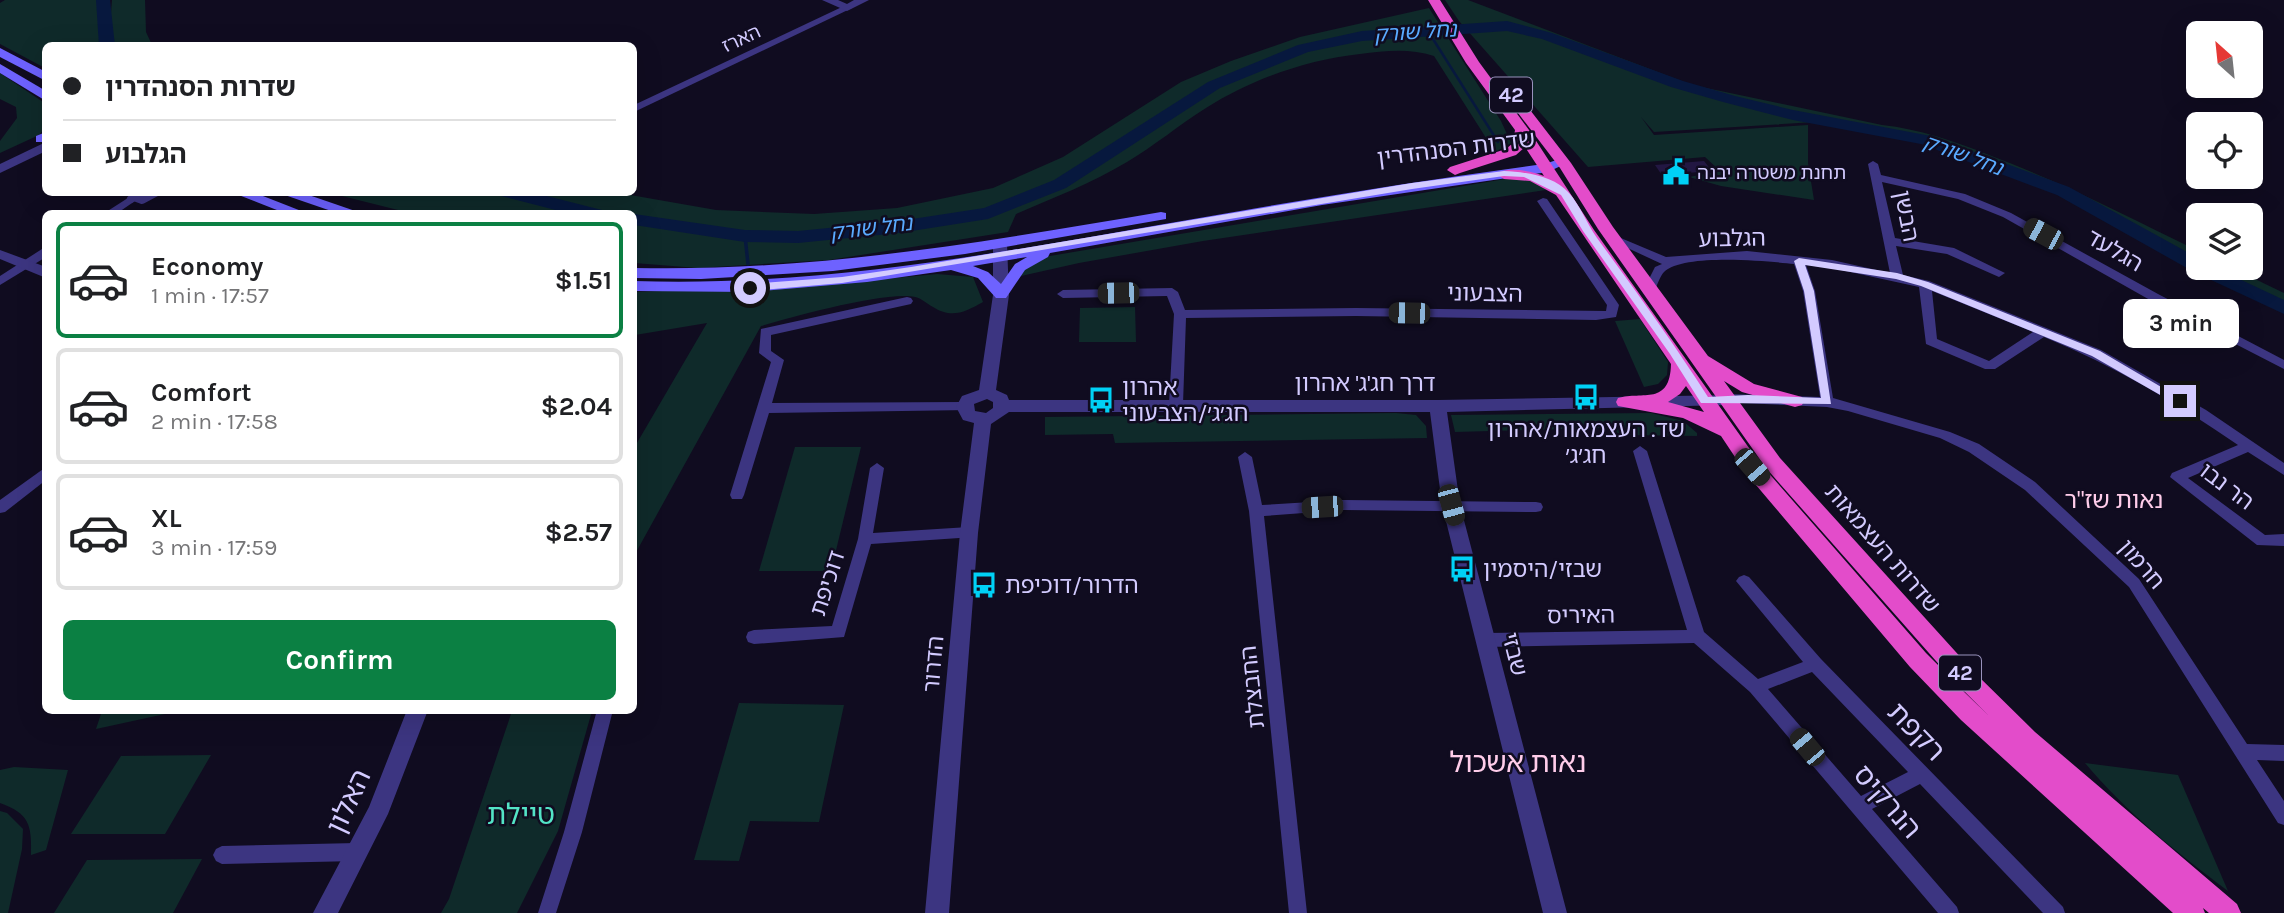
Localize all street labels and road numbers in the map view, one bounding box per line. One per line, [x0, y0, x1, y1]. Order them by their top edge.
street label: הארז [719, 20, 764, 57]
road number: 42 [1490, 78, 1532, 112]
street label: שדרות הסנהדרין [1376, 125, 1537, 172]
street label: הבשן [1888, 188, 1925, 244]
street label: הגלבוע [1698, 224, 1766, 253]
street label: הגלעד [2082, 224, 2148, 277]
street label: הצבעוני [1447, 279, 1523, 308]
street label: דרך חג'ג' אהרון [1295, 370, 1435, 397]
street label: הר נבו [2194, 457, 2259, 515]
street label: שדרות העצמאות [1819, 478, 1946, 618]
street label: חרמון [2113, 534, 2170, 595]
street label: דוכיפת [804, 547, 851, 619]
street label: האיריס [1547, 601, 1615, 630]
street label: שבזי [1496, 630, 1533, 679]
street label: הדרור [918, 635, 949, 694]
street label: החבצלת [1235, 644, 1270, 730]
road number: 42 [1939, 656, 1981, 690]
street label: רקפת [1881, 695, 1952, 767]
street label: הנרקיס [1847, 758, 1928, 845]
street label: האלון [319, 764, 378, 839]

